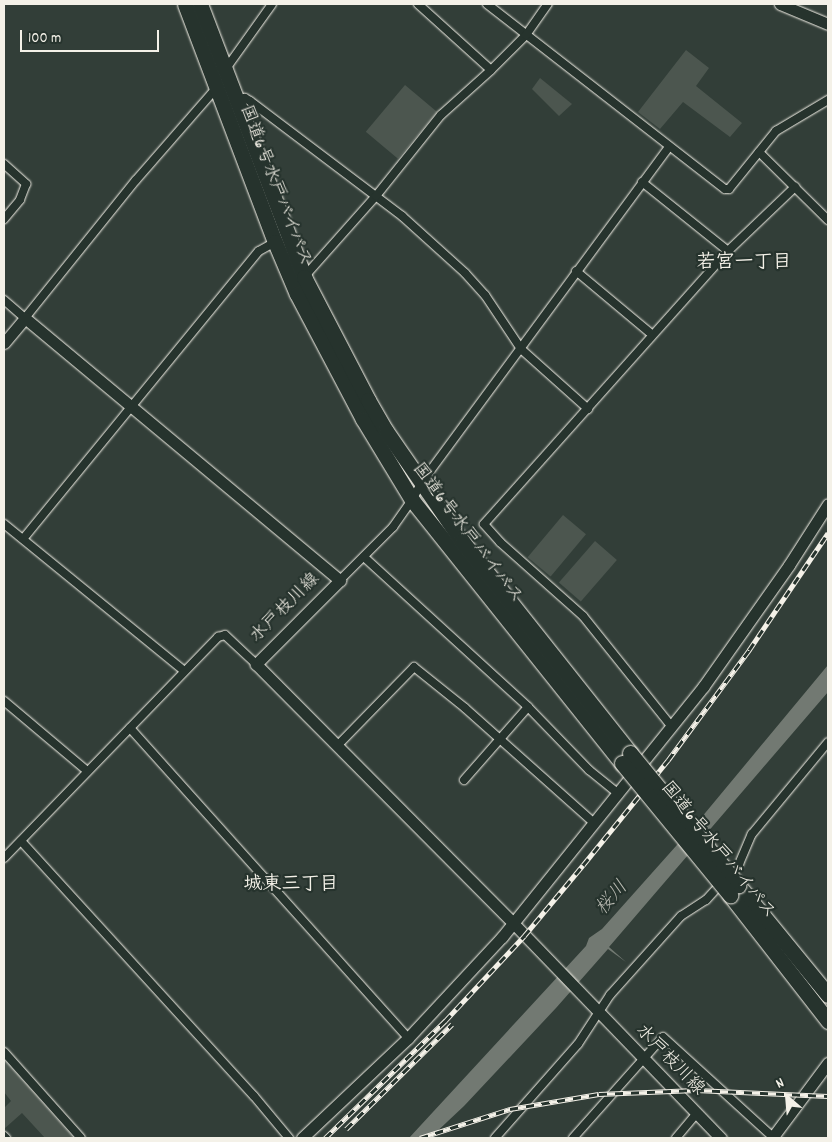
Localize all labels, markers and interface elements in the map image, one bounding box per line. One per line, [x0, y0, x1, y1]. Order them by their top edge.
scale bar [22, 20, 161, 52]
text: 100 m [28, 28, 61, 50]
street label: 国道6号水戸バイパス [233, 102, 315, 270]
district label: 若宮一丁目 [697, 253, 791, 275]
street label: 国道6号水戸バイパス [406, 459, 526, 609]
street label: 水戸枝川線 [247, 570, 325, 648]
street label: 国道6号水戸バイパス [655, 778, 779, 924]
district label: 城東三丁目 [244, 875, 338, 897]
water label: 桜川 [592, 877, 634, 921]
street label: 水戸枝川線 [630, 1021, 708, 1101]
north arrow [762, 1072, 812, 1122]
text: N [773, 1073, 788, 1094]

